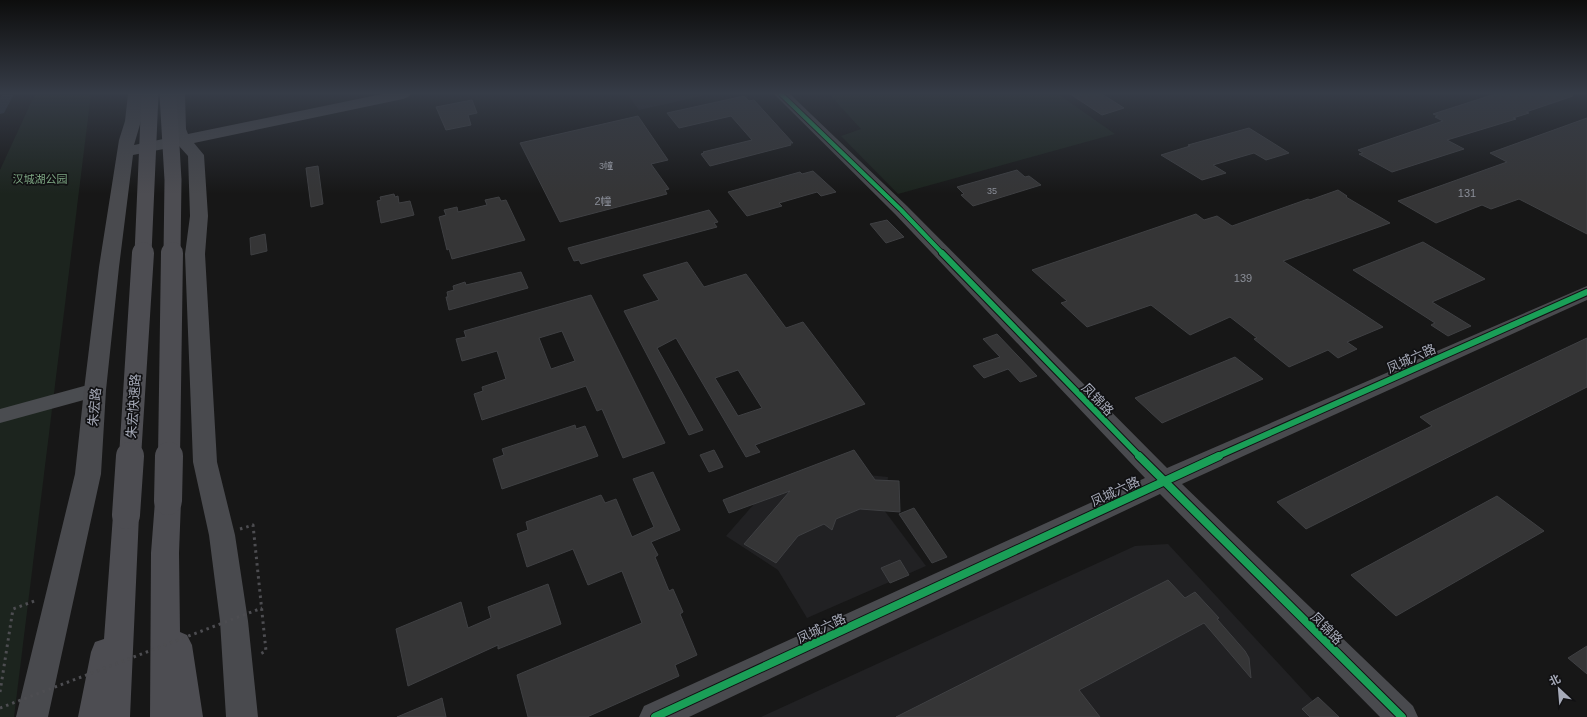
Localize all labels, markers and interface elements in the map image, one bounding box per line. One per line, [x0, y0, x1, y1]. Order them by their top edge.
house number: 3幢 [599, 160, 613, 171]
park label: 汉城湖公园 [13, 173, 68, 185]
house number: 35 [987, 186, 997, 196]
house number: 131 [1458, 187, 1476, 199]
house number: 2幢 [594, 195, 612, 207]
house number: 139 [1234, 272, 1252, 284]
street label: 凤城六路 [1384, 341, 1438, 376]
street label: 朱宏快速路 [124, 373, 143, 439]
street label: 凤锦路 [1079, 380, 1117, 419]
street label: 朱宏路 [85, 387, 104, 427]
street label: 凤城六路 [1088, 474, 1142, 509]
street label: 凤锦路 [1308, 609, 1346, 647]
street label: 凤城六路 [794, 611, 848, 646]
north arrow [1539, 669, 1579, 709]
text: 北 [1547, 672, 1562, 688]

